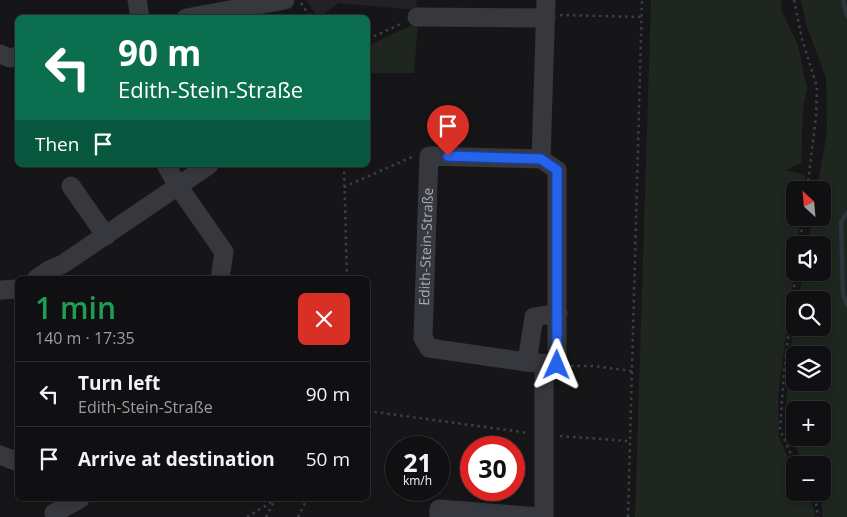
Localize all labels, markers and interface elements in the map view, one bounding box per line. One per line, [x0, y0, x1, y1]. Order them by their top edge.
text: 90 m [118, 29, 201, 76]
icon: left [35, 35, 100, 100]
text: Edith-Stein-Straße [118, 74, 303, 104]
pin [427, 105, 469, 156]
icon: arrive [434, 112, 462, 140]
icon: arrive [89, 130, 117, 158]
text: Then [35, 131, 79, 157]
north arrow [786, 181, 831, 226]
map controls [786, 181, 831, 501]
street label: Edith-Stein-Straße [414, 187, 437, 306]
button: sound [786, 236, 831, 281]
text: 1 min [35, 287, 116, 328]
button: search [786, 291, 831, 336]
button: close [298, 293, 350, 345]
text: 140 m · 17:35 [35, 327, 135, 349]
position arrow [530, 338, 582, 390]
button: layers [786, 346, 831, 391]
text: Turn left [78, 370, 160, 396]
icon: left [35, 380, 63, 408]
text: 90 m [306, 381, 350, 407]
text: Edith-Stein-Straße [78, 396, 213, 418]
button: + [786, 401, 831, 446]
speed limit sign: 30 [460, 436, 525, 501]
icon: arrive [35, 445, 63, 473]
text: 21 [403, 445, 432, 479]
text: Arrive at destination [78, 446, 275, 472]
text: 50 m [306, 446, 350, 472]
button: − [786, 456, 831, 501]
text: km/h [403, 472, 432, 489]

